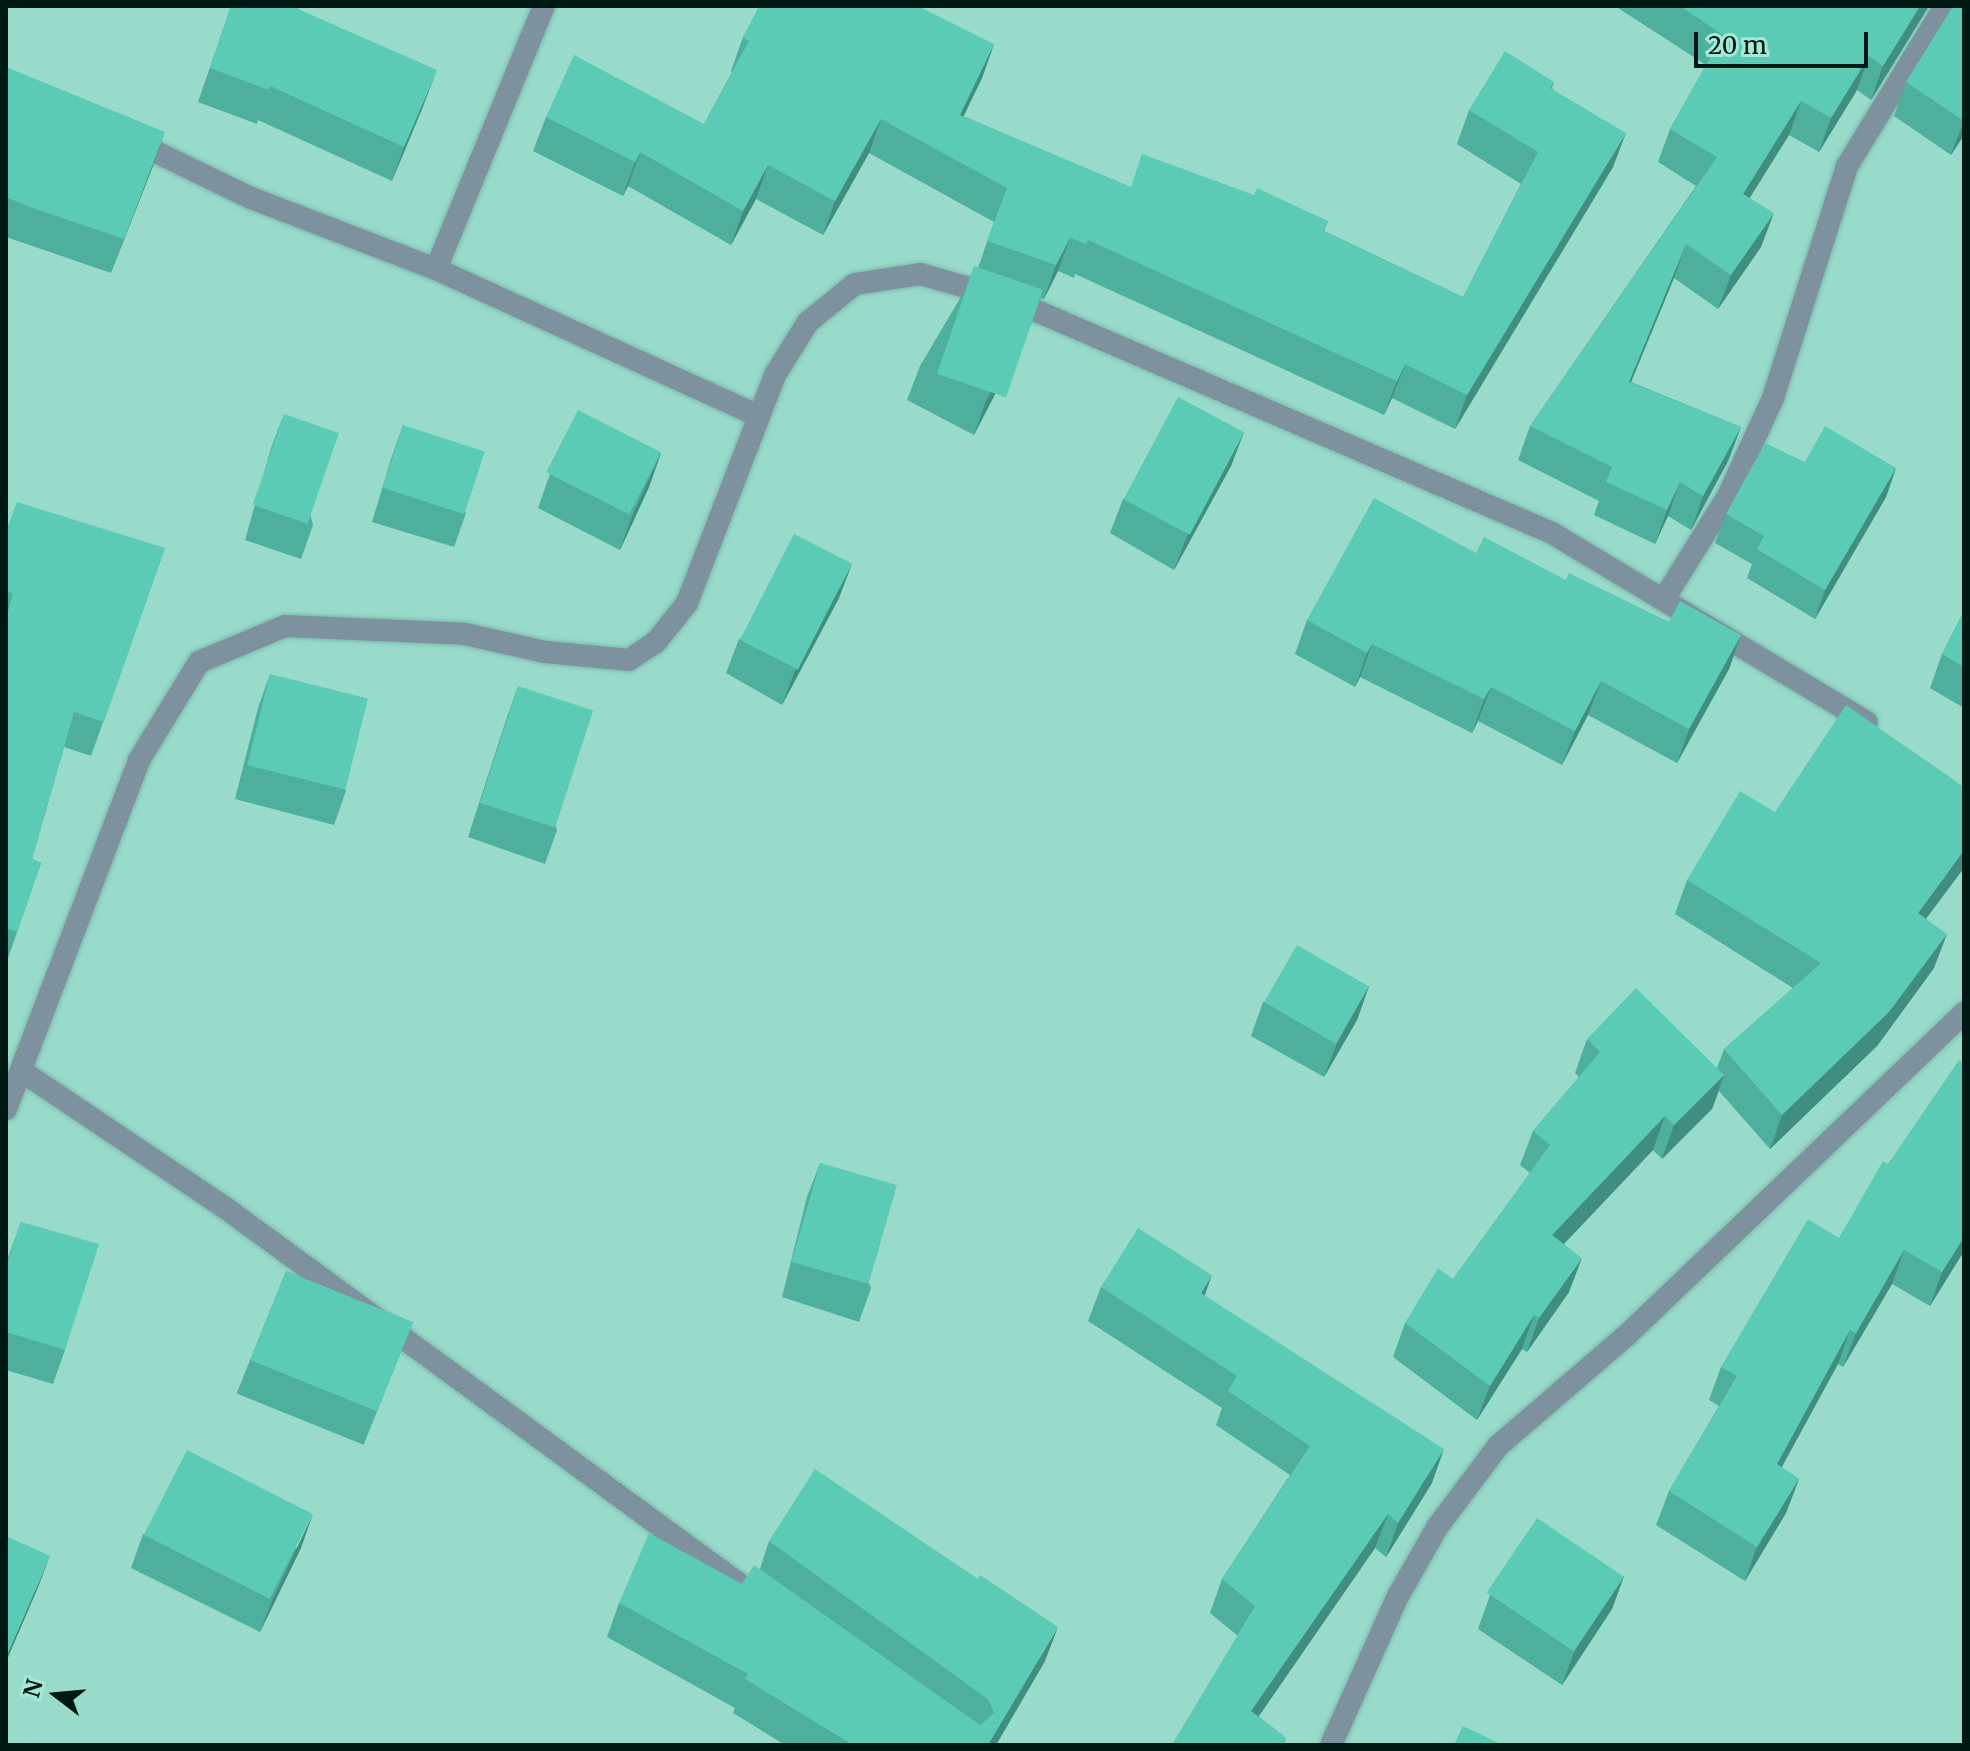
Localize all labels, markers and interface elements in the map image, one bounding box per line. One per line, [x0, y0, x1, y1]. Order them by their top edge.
scale bar [1698, 16, 1872, 66]
text: 20 m [1708, 30, 1767, 61]
north arrow [16, 1655, 96, 1735]
text: N [17, 1676, 49, 1701]

